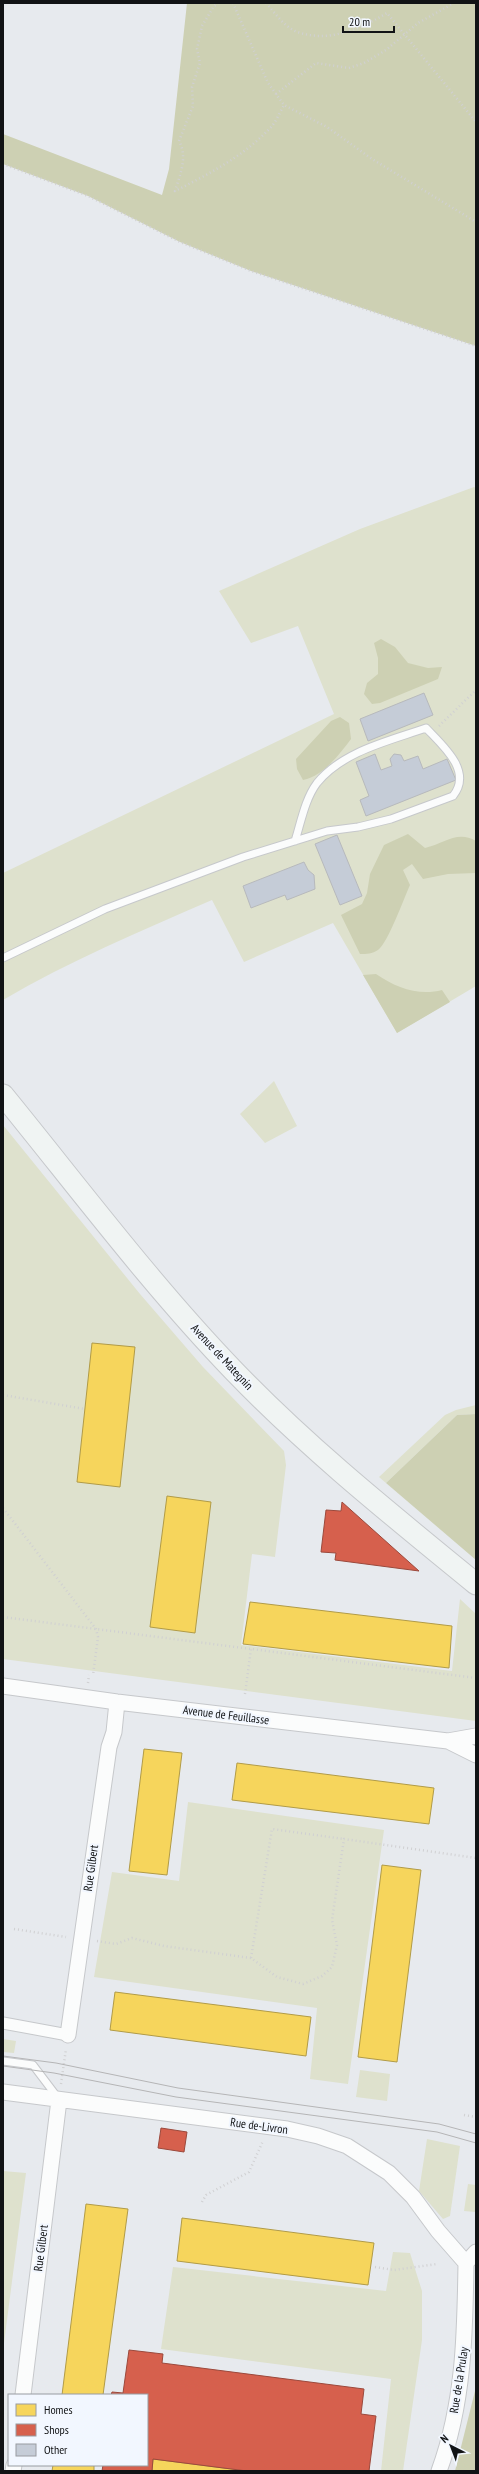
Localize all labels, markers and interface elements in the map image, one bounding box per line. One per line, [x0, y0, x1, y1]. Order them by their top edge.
scale bar [343, 8, 394, 34]
text: 20 m [349, 14, 370, 29]
street label: Avenue de Mategnin [188, 1321, 257, 1393]
street label: Avenue de Feuillasse [182, 1702, 270, 1727]
street label: Rue Gilbert [80, 1843, 101, 1892]
street label: Rue de-Livron [229, 2114, 289, 2137]
street label: Rue Gilbert [30, 2223, 51, 2272]
street label: Rue de la Prulay [446, 2345, 471, 2414]
legend [8, 2394, 148, 2466]
text: Homes [44, 2402, 72, 2417]
text: Shops [44, 2422, 69, 2437]
north arrow [431, 2426, 471, 2466]
text: N [437, 2431, 451, 2446]
text: Other [44, 2442, 68, 2457]

